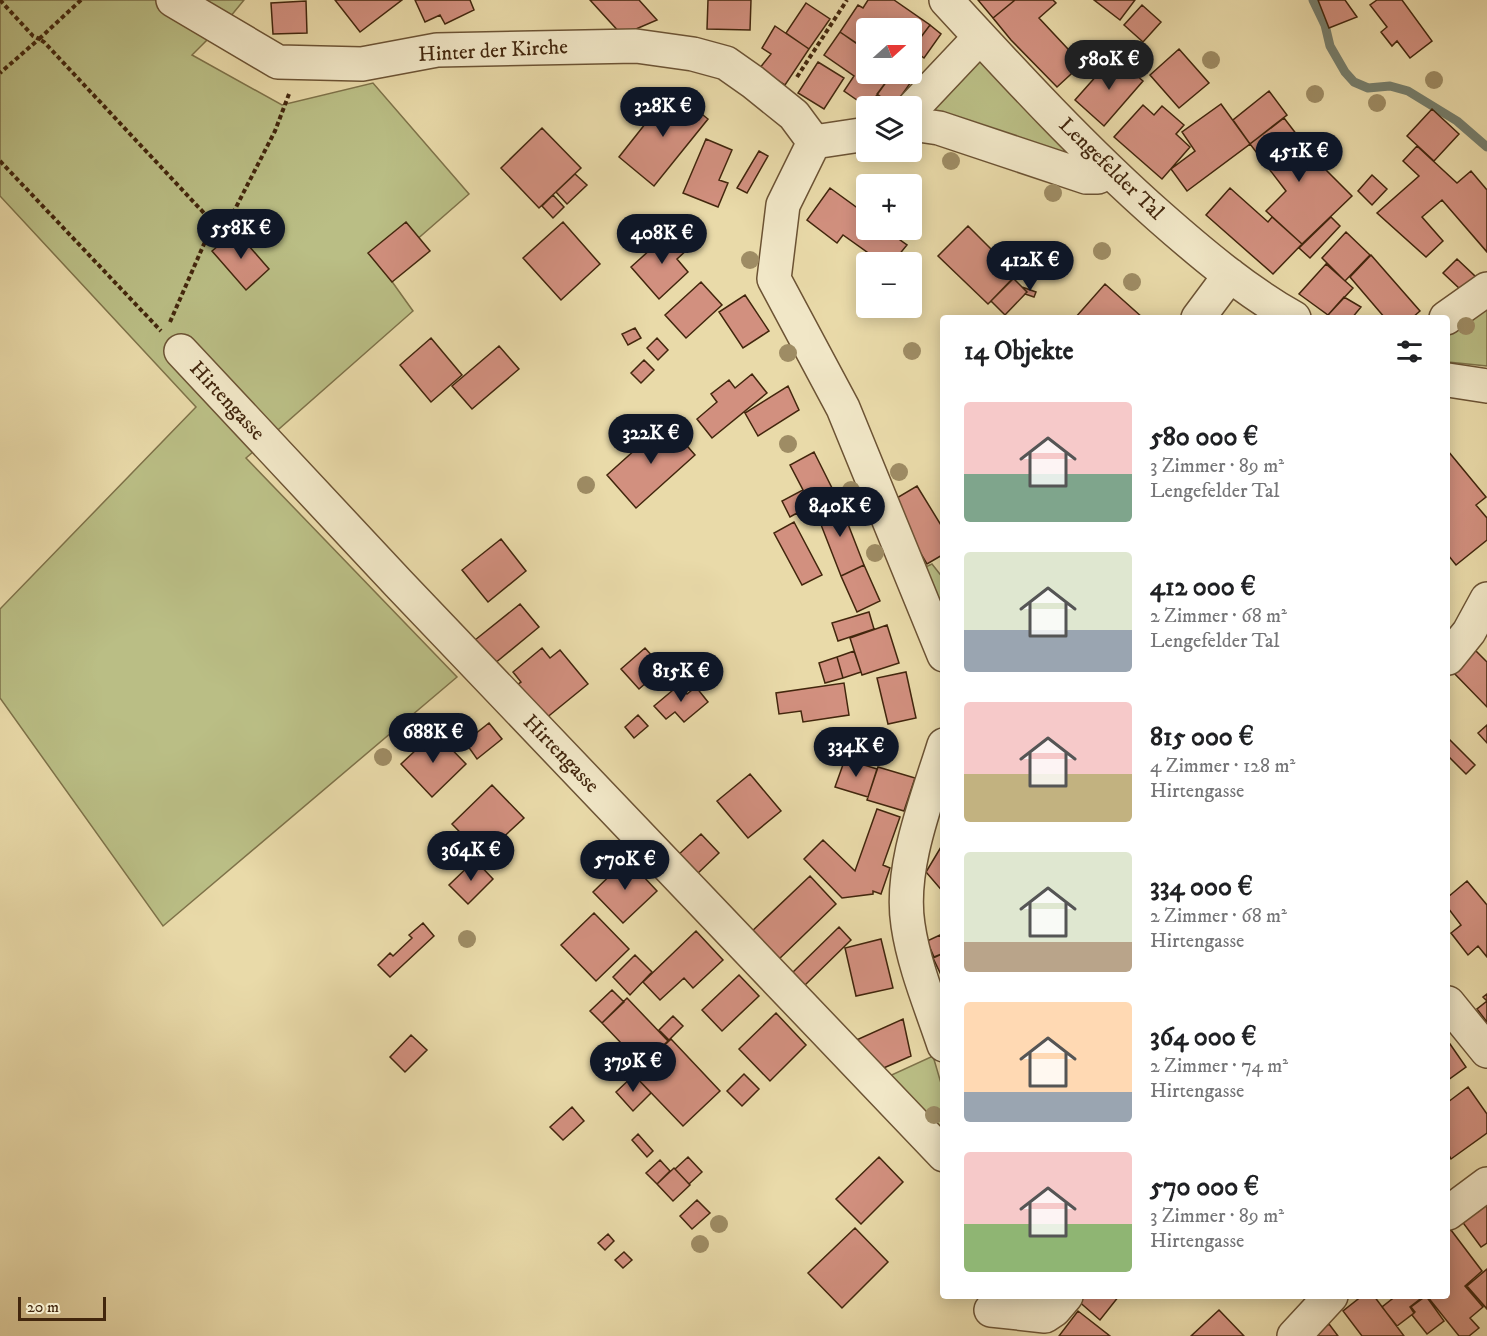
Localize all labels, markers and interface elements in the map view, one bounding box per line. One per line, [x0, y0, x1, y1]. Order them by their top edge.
north arrow [856, 18, 922, 84]
map controls [856, 18, 922, 318]
street label: Hinter der Kirche [418, 34, 569, 68]
pin: 580K € [1060, 40, 1158, 91]
text: 580K € [1079, 47, 1139, 72]
pin: 328K € [614, 87, 712, 138]
text: 328K € [634, 94, 692, 119]
button: layers [856, 96, 922, 162]
street label: Lengefelder Tal [1053, 112, 1169, 226]
pin: 451K € [1250, 132, 1348, 183]
text: 451K € [1270, 139, 1328, 164]
button: + [856, 174, 922, 240]
pin: 558K € [192, 209, 290, 260]
pin: 408K € [613, 214, 711, 265]
text: 558K € [211, 216, 271, 241]
text: 408K € [631, 221, 693, 246]
pin: 412K € [981, 241, 1079, 292]
text: 412K € [1001, 248, 1059, 273]
button: − [856, 252, 922, 318]
text: 14 Objekte [964, 335, 1074, 368]
icon: filters [1393, 335, 1426, 368]
street label: Hirtengasse [184, 356, 271, 446]
pin: 322K € [602, 414, 700, 465]
text: 322K € [622, 421, 680, 446]
text: 580 000 € [1150, 421, 1258, 454]
icon: home [1012, 426, 1084, 498]
text: 3 Zimmer · 89 m² [1150, 454, 1284, 479]
text: Lengefelder Tal [1150, 479, 1280, 504]
pin: 840K € [791, 487, 889, 538]
text: 840K € [809, 494, 871, 519]
text: 412 000 € [1150, 571, 1256, 604]
icon: home [1012, 576, 1084, 648]
text: 2 Zimmer · 68 m² [1150, 604, 1287, 629]
text: Lengefelder Tal [1150, 629, 1280, 654]
pin: 815K € [632, 652, 730, 703]
text: 815K € [652, 659, 710, 684]
street label: Hirtengasse [517, 709, 605, 799]
pin: 688K € [384, 713, 482, 764]
text: 688K € [403, 720, 463, 745]
text: 815 000 € [1150, 721, 1254, 754]
icon: home [1012, 726, 1084, 798]
pin: 334K € [807, 727, 905, 778]
text: 334K € [828, 734, 884, 759]
text: 4 Zimmer · 128 m² [1150, 754, 1295, 779]
text: Hirtengasse [1150, 779, 1244, 804]
pin: 364K € [422, 831, 520, 882]
text: 364K € [441, 838, 501, 863]
pin: 570K € [576, 840, 674, 891]
text: 570K € [594, 847, 656, 872]
text: 334 000 € [1150, 871, 1253, 904]
icon: home [1012, 876, 1084, 948]
text: 2 Zimmer · 68 m² [1150, 904, 1287, 929]
text: Hirtengasse [1150, 929, 1244, 954]
text: 364 000 € [1150, 1021, 1257, 1054]
icon: home [1012, 1026, 1084, 1098]
pin: 379K € [584, 1042, 682, 1093]
text: 379K € [604, 1049, 662, 1074]
text: 2 Zimmer · 74 m² [1150, 1054, 1288, 1079]
text: Hirtengasse [1150, 1079, 1244, 1104]
text: 570 000 € [1150, 1171, 1259, 1204]
icon: home [1012, 1176, 1084, 1248]
text: 3 Zimmer · 89 m² [1150, 1204, 1284, 1229]
text: Hirtengasse [1150, 1229, 1244, 1254]
scale bar [18, 1294, 106, 1322]
text: 20 m [27, 1297, 59, 1317]

